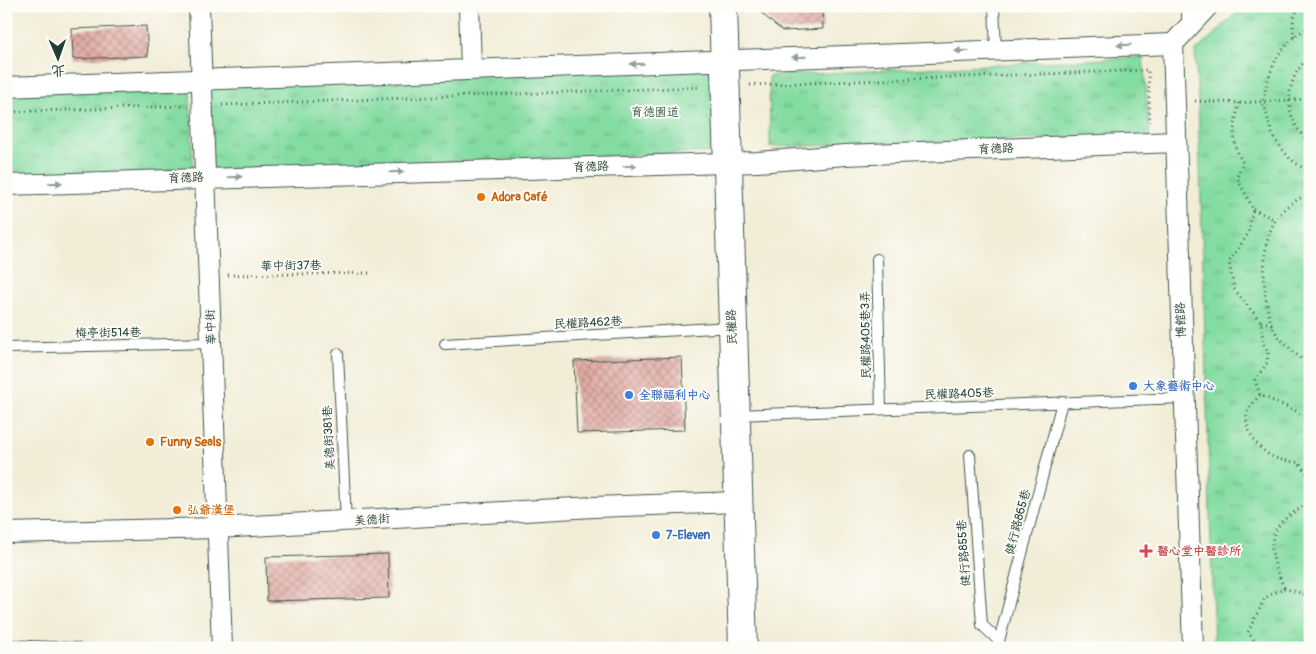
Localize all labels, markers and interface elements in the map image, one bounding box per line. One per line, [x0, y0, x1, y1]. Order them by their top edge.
north arrow [32, 32, 82, 82]
one-way arrow [1116, 42, 1132, 50]
one-way arrow [954, 47, 970, 55]
one-way arrow [791, 53, 807, 61]
one-way arrow [629, 60, 645, 68]
text: 北 [51, 62, 66, 79]
park label: 育德園道 [631, 105, 679, 120]
street label: 育德路 [978, 141, 1014, 157]
street label: 育德路 [573, 159, 609, 175]
one-way arrow [622, 161, 638, 169]
one-way arrow [390, 168, 406, 176]
street label: 育德路 [168, 170, 204, 186]
one-way arrow [227, 173, 243, 181]
one-way arrow [47, 179, 63, 187]
place label: Adora Café [491, 190, 548, 205]
marker: Adora Café [475, 191, 487, 203]
street label: 華中街37巷 [260, 258, 322, 274]
street label: 民權路405巷3弄 [858, 291, 874, 379]
street label: 博館路 [1173, 302, 1189, 338]
street label: 華中街 [203, 309, 219, 345]
street label: 民權路 [724, 309, 740, 345]
street label: 民權路462巷 [553, 314, 623, 332]
street label: 梅亭街514巷 [75, 325, 141, 341]
place label: 大象藝術中心 [1143, 379, 1215, 394]
marker: 大象藝術中心 [1127, 380, 1139, 392]
street label: 民權路405巷 [924, 385, 994, 403]
place label: 全聯福利中心 [639, 388, 711, 403]
marker: 全聯福利中心 [623, 389, 635, 401]
street label: 美德街381巷 [320, 405, 338, 471]
place label: Funny Seals [160, 435, 222, 450]
marker: Funny Seals [144, 436, 156, 448]
street label: 健行路865巷 [1002, 487, 1034, 557]
place label: 弘爺漢堡 [187, 503, 235, 518]
marker: 弘爺漢堡 [171, 504, 183, 516]
street label: 美德街 [354, 511, 390, 529]
street label: 健行路855巷 [954, 519, 974, 587]
place label: 7-Eleven [666, 528, 711, 543]
marker: 7-Eleven [650, 529, 662, 541]
marker: 醫心堂中醫診所 [1139, 544, 1153, 558]
place label: 醫心堂中醫診所 [1157, 544, 1242, 559]

